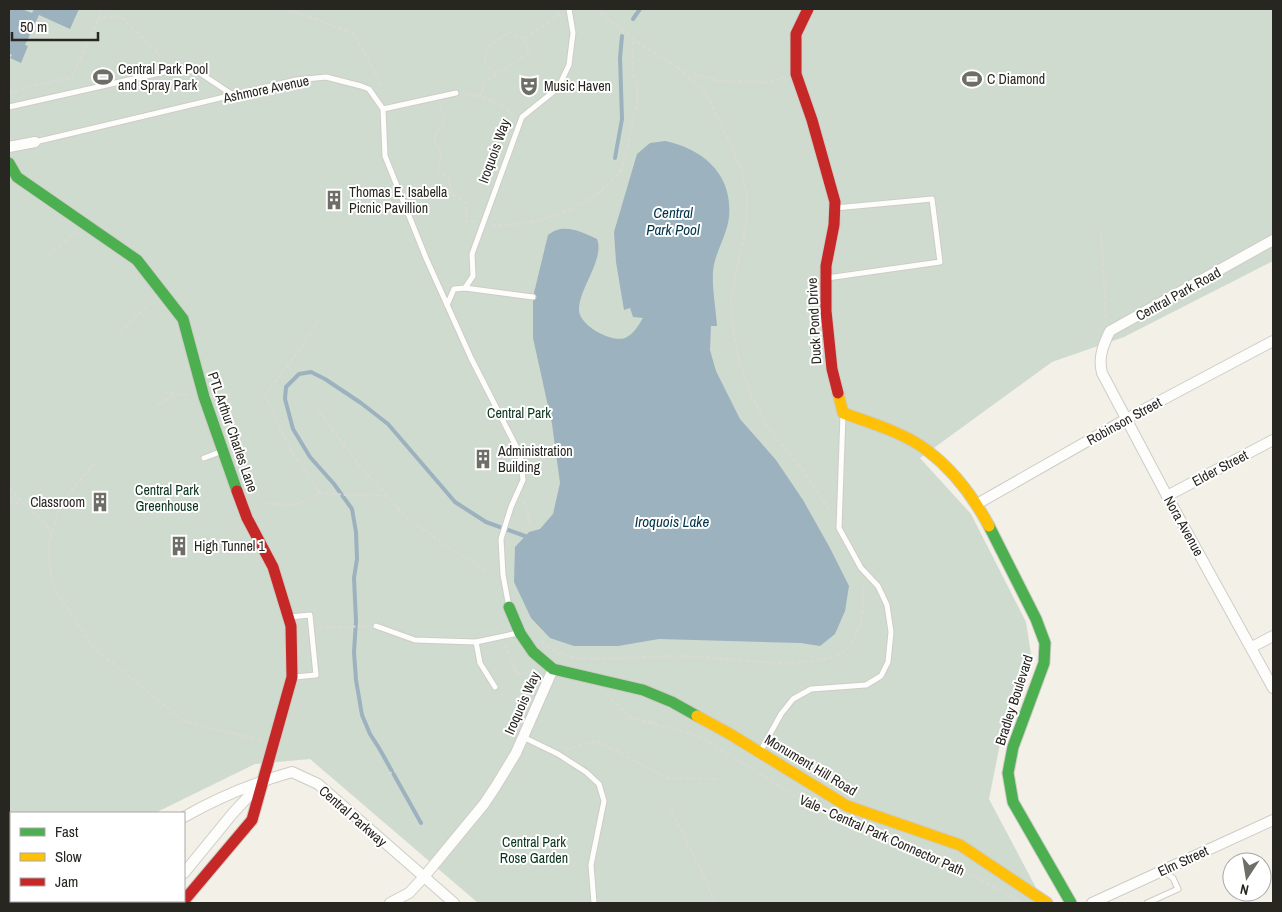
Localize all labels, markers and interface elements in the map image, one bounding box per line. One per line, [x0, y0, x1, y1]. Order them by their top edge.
scale bar [12, 10, 99, 42]
text: 50 m [20, 16, 47, 37]
place label: Central Park Pool and Spray Park [118, 60, 208, 94]
sports icon: Central Park Pool and Spray Park [92, 66, 114, 88]
sports icon: C Diamond [961, 68, 983, 90]
place label: C Diamond [987, 70, 1045, 88]
street label: Ashmore Avenue [220, 71, 311, 107]
theatre icon: Music Haven [518, 75, 540, 97]
place label: Music Haven [544, 77, 611, 95]
street label: Iroquois Way [474, 116, 514, 186]
place label: Thomas E. Isabella Picnic Pavillion [349, 183, 448, 217]
building icon: Thomas E. Isabella Picnic Pavillion [323, 189, 345, 211]
water label: Central Park Pool [646, 202, 700, 240]
street label: Central Park Road [1132, 263, 1224, 325]
street label: Duck Pond Drive [803, 277, 825, 365]
street label: PTL Arthur Charles Lane [204, 370, 262, 494]
street label: Robinson Street [1083, 393, 1165, 449]
park label: Central Park [487, 404, 551, 422]
place label: Administration Building [497, 442, 573, 476]
street label: Elder Street [1189, 446, 1251, 490]
building icon: Administration Building [472, 448, 494, 470]
park label: Central Park Greenhouse [135, 481, 199, 515]
building icon: Classroom [89, 491, 111, 513]
place label: Classroom [30, 493, 85, 511]
street label: Nora Avenue [1160, 493, 1208, 559]
water label: Iroquois Lake [635, 511, 709, 532]
building icon: High Tunnel 1 [168, 535, 190, 557]
place label: High Tunnel 1 [194, 537, 266, 555]
street label: Bradley Boulevard [991, 653, 1037, 747]
street label: Iroquois Way [500, 668, 544, 737]
street label: Monument Hill Road [762, 730, 860, 800]
street label: Central Parkway [315, 782, 391, 851]
street label: Vale - Central Park Connector Path [797, 790, 967, 880]
legend [10, 812, 185, 902]
text: Fast [55, 821, 79, 842]
park label: Central Park Rose Garden [500, 833, 568, 867]
street label: Elm Street [1155, 842, 1211, 880]
text: Slow [55, 846, 82, 867]
north arrow [1222, 852, 1272, 902]
text: Jam [55, 871, 78, 892]
text: N [1238, 880, 1250, 899]

